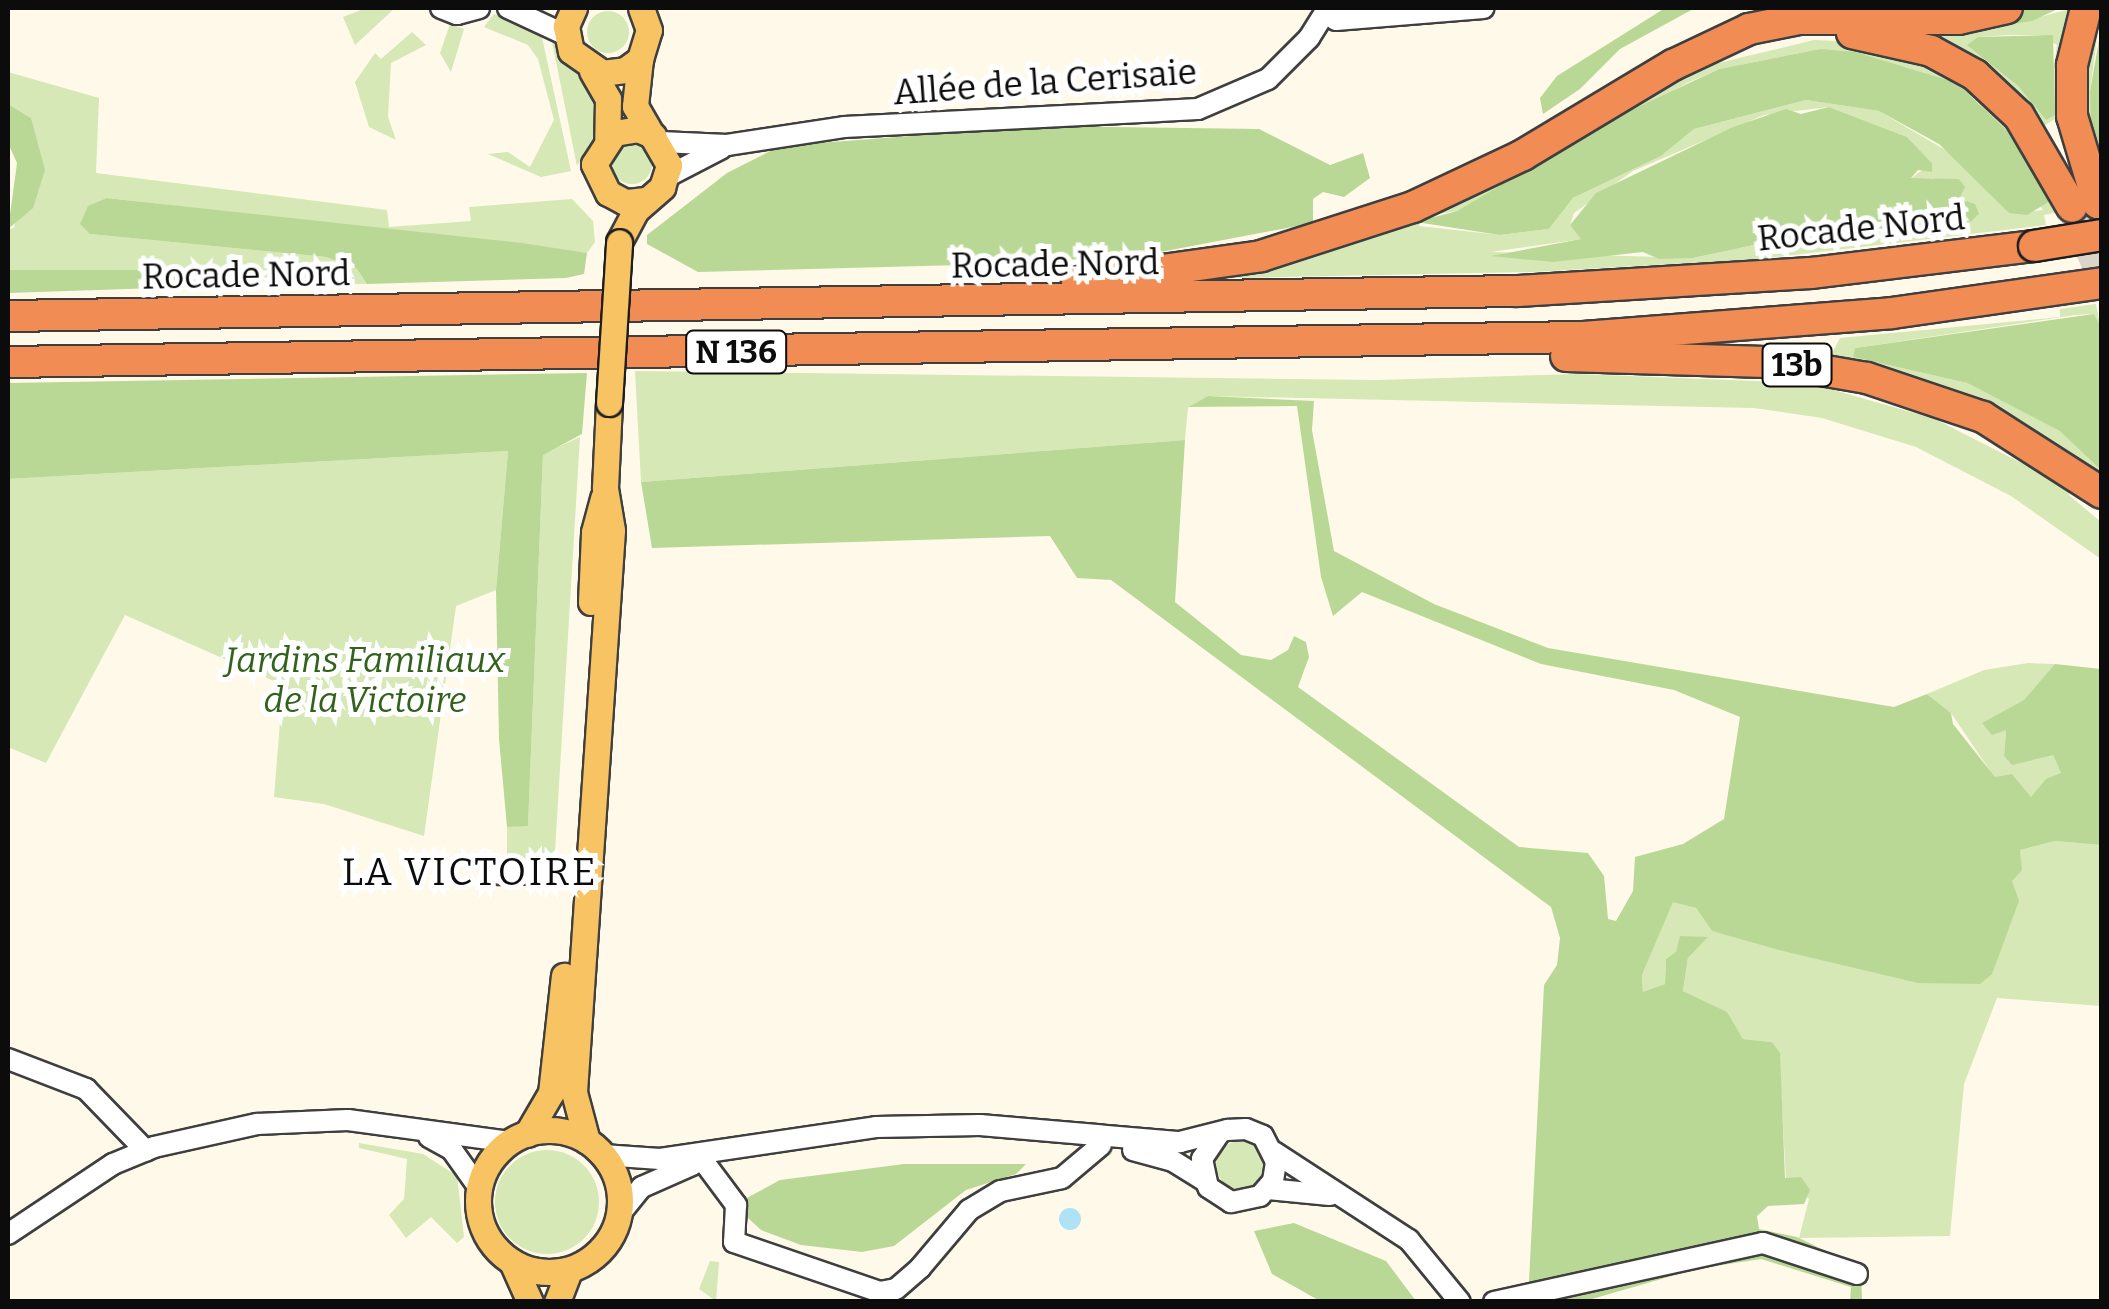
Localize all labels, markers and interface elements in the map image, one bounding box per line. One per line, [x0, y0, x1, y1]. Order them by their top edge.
street label: Allée de la Cerisaie [892, 50, 1198, 114]
street label: Rocade Nord [1755, 196, 1967, 260]
street label: Rocade Nord [950, 241, 1160, 287]
street label: Rocade Nord [141, 252, 351, 298]
road number: N 136 [684, 325, 788, 379]
road number: 13b [1760, 338, 1834, 392]
park label: Jardins Familiaux de la Victoire [225, 639, 505, 721]
district label: LA VICTOIRE [342, 850, 598, 896]

